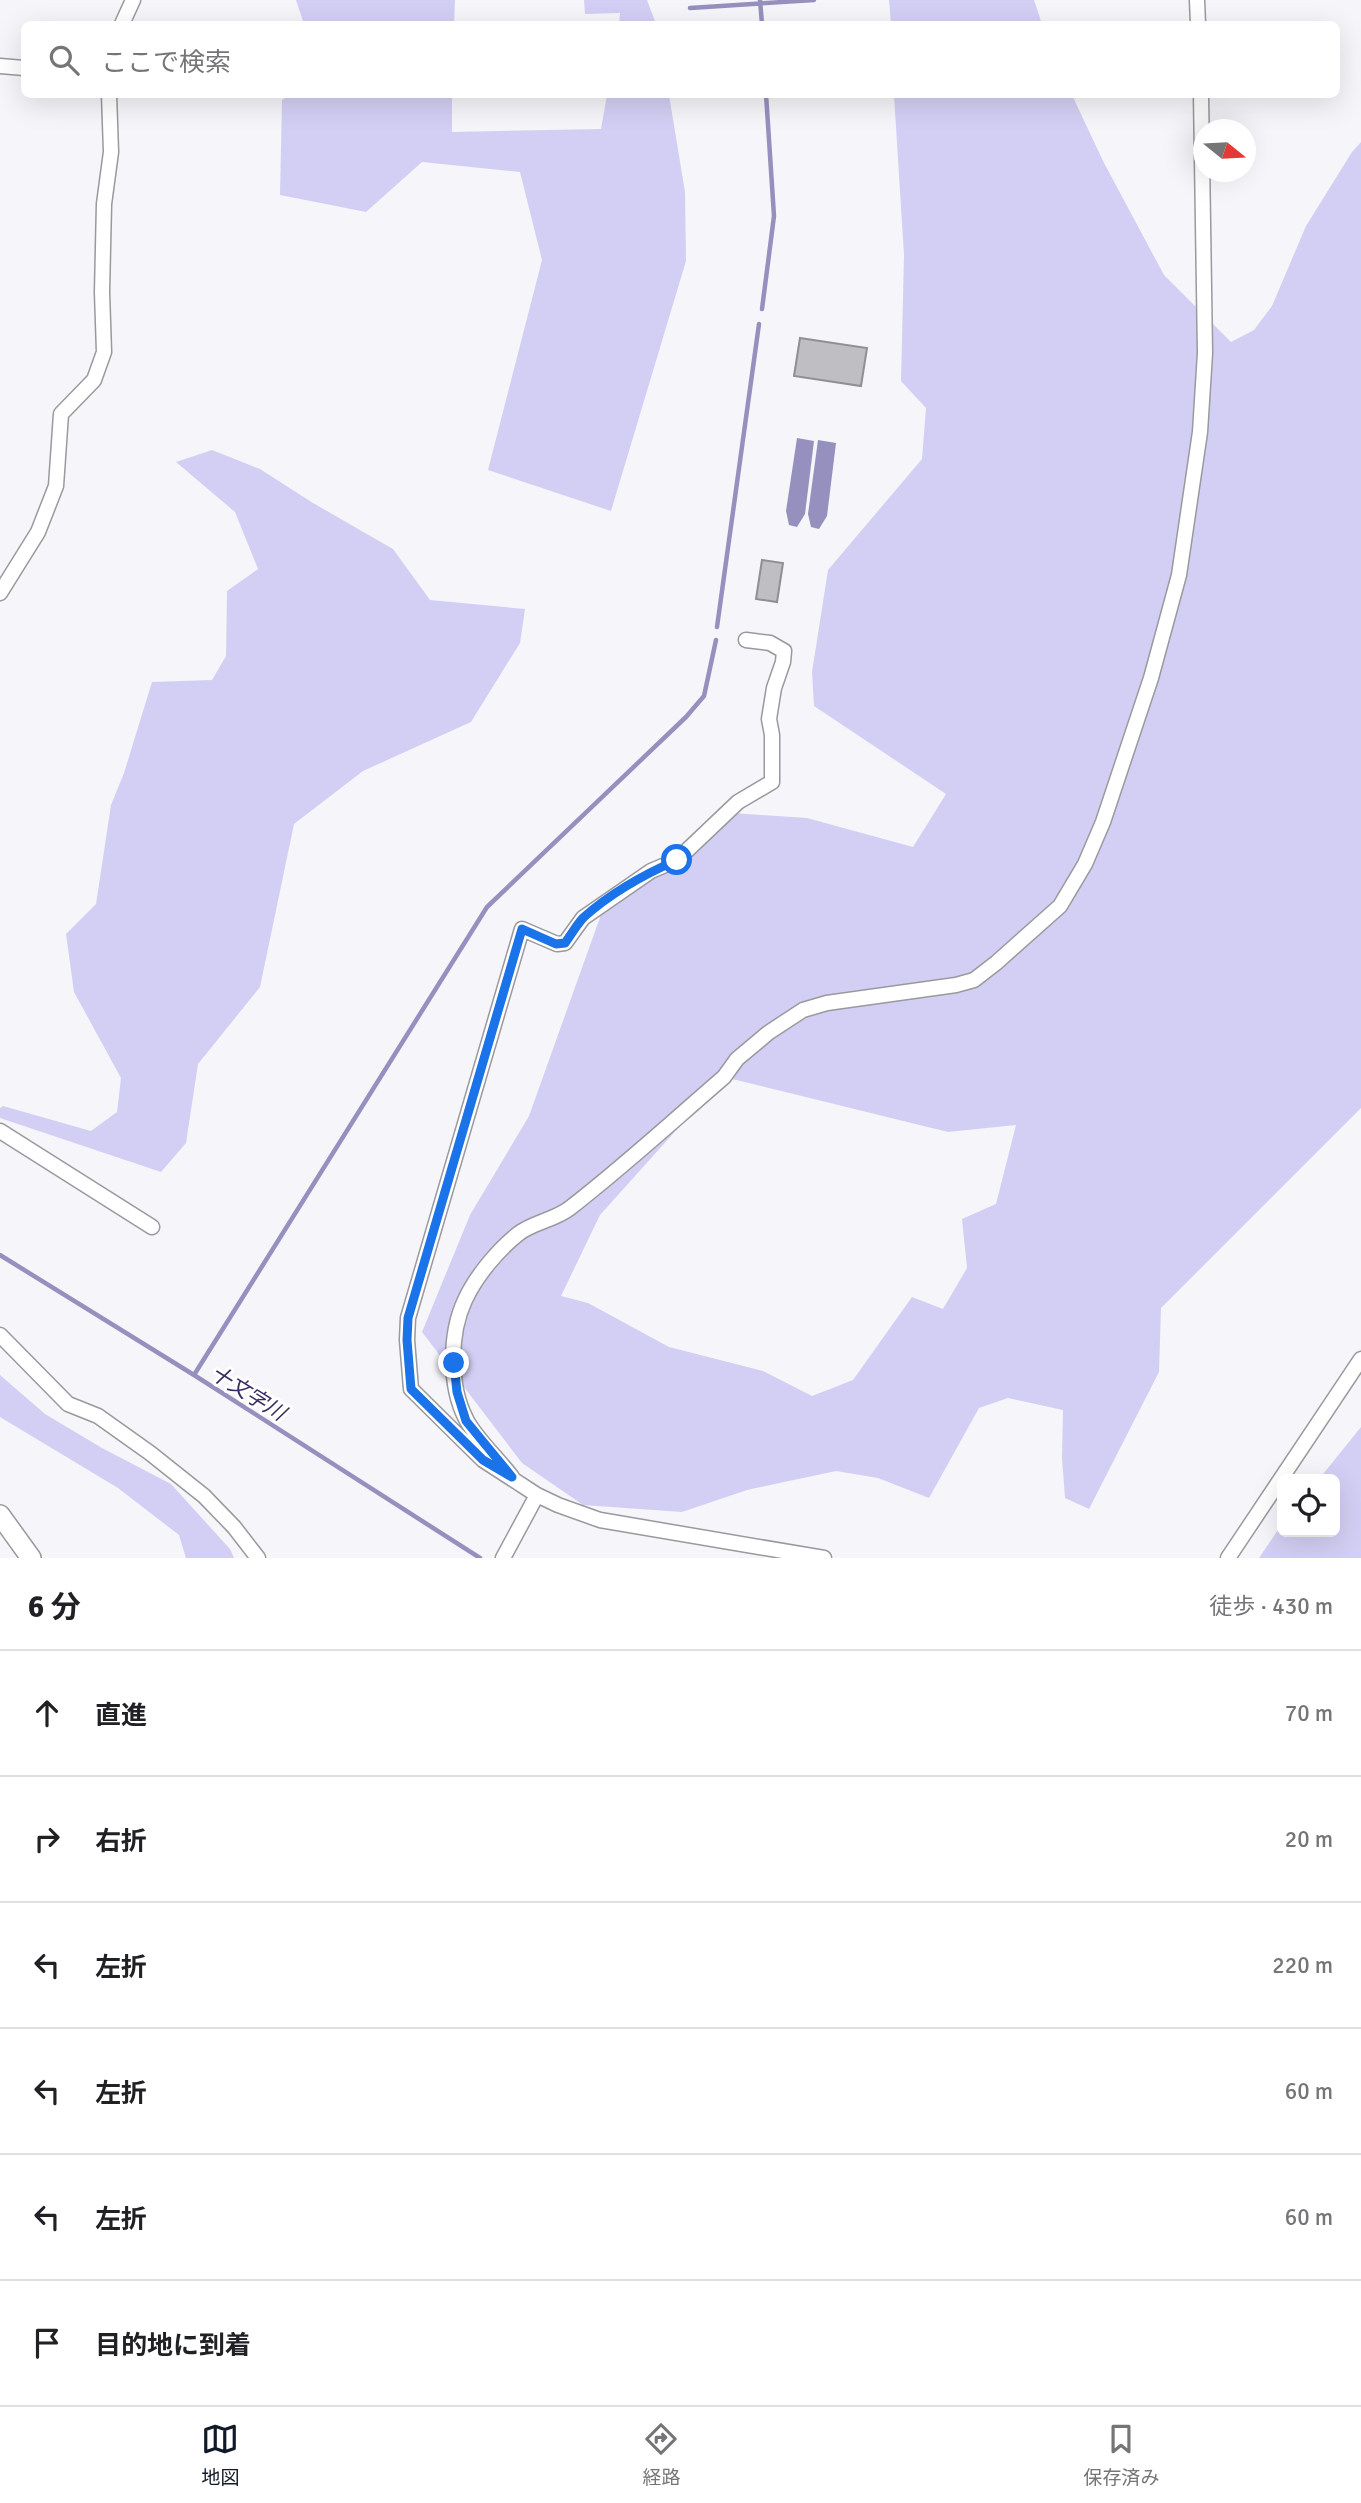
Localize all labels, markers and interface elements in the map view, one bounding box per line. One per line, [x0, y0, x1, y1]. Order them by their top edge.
search box [21, 21, 1340, 98]
icon: search [45, 41, 83, 79]
text: ここで検索 [101, 47, 231, 79]
north arrow [1193, 119, 1256, 182]
route start [661, 844, 692, 875]
route end [438, 1347, 469, 1378]
water label: 十文字川 [205, 1360, 292, 1427]
map controls [1277, 1474, 1340, 1537]
button: locate [1277, 1474, 1340, 1537]
text: 6 分 [28, 1589, 81, 1626]
text: 徒歩 · 430 m [1209, 1592, 1333, 1621]
icon: ahead [28, 1694, 66, 1732]
text: 70 m [1285, 1699, 1333, 1728]
text: 直進 [95, 1700, 147, 1732]
icon: right [28, 1820, 66, 1858]
text: 20 m [1285, 1825, 1333, 1854]
text: 右折 [95, 1826, 147, 1858]
icon: left [28, 1946, 66, 1984]
text: 220 m [1272, 1951, 1333, 1980]
text: 左折 [95, 1952, 147, 1984]
icon: left [28, 2072, 66, 2110]
text: 60 m [1285, 2077, 1333, 2106]
text: 左折 [95, 2078, 147, 2110]
icon: left [28, 2198, 66, 2236]
text: 60 m [1285, 2203, 1333, 2232]
text: 左折 [95, 2204, 147, 2236]
icon: arrive [28, 2324, 66, 2362]
text: 目的地に到着 [95, 2330, 251, 2362]
tab: 地図 [201, 2420, 240, 2490]
tab: 経路 [642, 2420, 681, 2490]
tab: 保存済み [1083, 2420, 1160, 2490]

